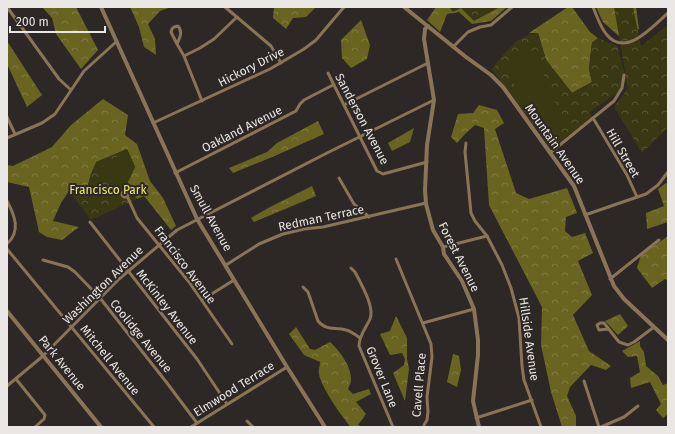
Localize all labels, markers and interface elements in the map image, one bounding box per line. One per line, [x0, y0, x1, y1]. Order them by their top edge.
scale bar [10, 8, 105, 34]
text: 200 m [16, 15, 49, 29]
street label: Hickory Drive [216, 44, 286, 90]
street label: Sanderson Avenue [332, 71, 392, 167]
street label: Mountain Avenue [522, 101, 588, 187]
street label: Oakland Avenue [200, 103, 284, 155]
street label: Hill Street [603, 126, 643, 181]
street label: Smull Avenue [187, 182, 235, 254]
park label: Francisco Park [69, 183, 147, 197]
street label: Redman Terrace [277, 202, 365, 234]
street label: Forest Avenue [435, 220, 483, 294]
street label: Francisco Avenue [151, 223, 219, 307]
street label: Washington Avenue [60, 243, 146, 327]
street label: McKinley Avenue [133, 267, 201, 347]
street label: Hillside Avenue [516, 296, 542, 382]
street label: Coolidge Avenue [107, 297, 175, 375]
street label: Mitchell Avenue [77, 322, 143, 398]
street label: Park Avenue [36, 333, 88, 393]
street label: Grover Lane [363, 344, 401, 410]
street label: Cavell Place [409, 352, 429, 418]
street label: Elmwood Terrace [191, 359, 277, 419]

